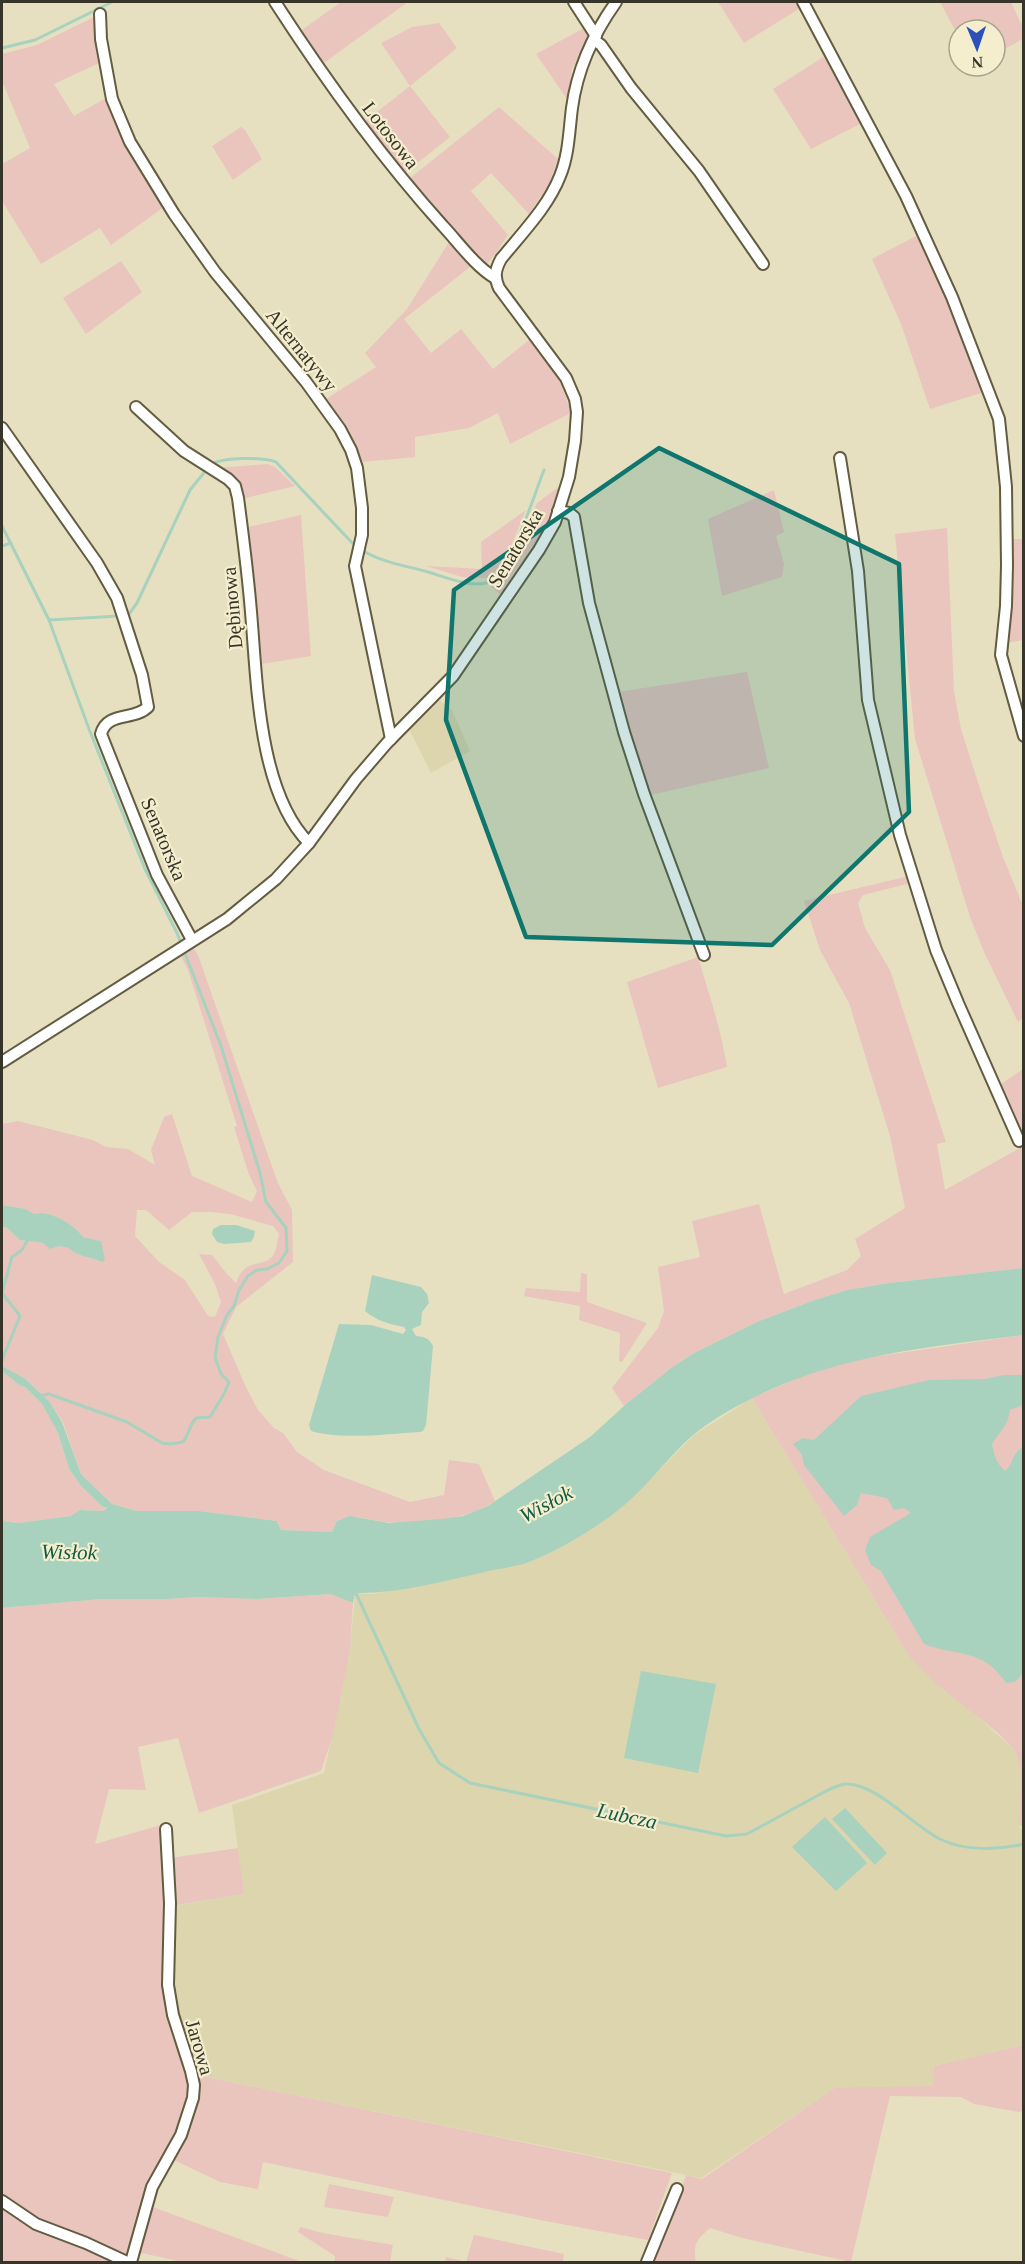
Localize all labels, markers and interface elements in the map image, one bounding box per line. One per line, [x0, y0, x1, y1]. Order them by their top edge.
north arrow [947, 18, 1007, 78]
text: N [971, 54, 984, 71]
street label: Lotosowa [358, 97, 424, 173]
street label: Alternatywy [261, 304, 342, 396]
street label: Senatorska [483, 505, 547, 591]
street label: Dębinowa [217, 566, 248, 650]
street label: Senatorska [137, 794, 191, 884]
water label: Wisłok [516, 1480, 577, 1528]
water label: Wisłok [41, 1540, 98, 1564]
water label: Lubcza [594, 1798, 659, 1834]
street label: Jarowa [182, 2017, 218, 2077]

